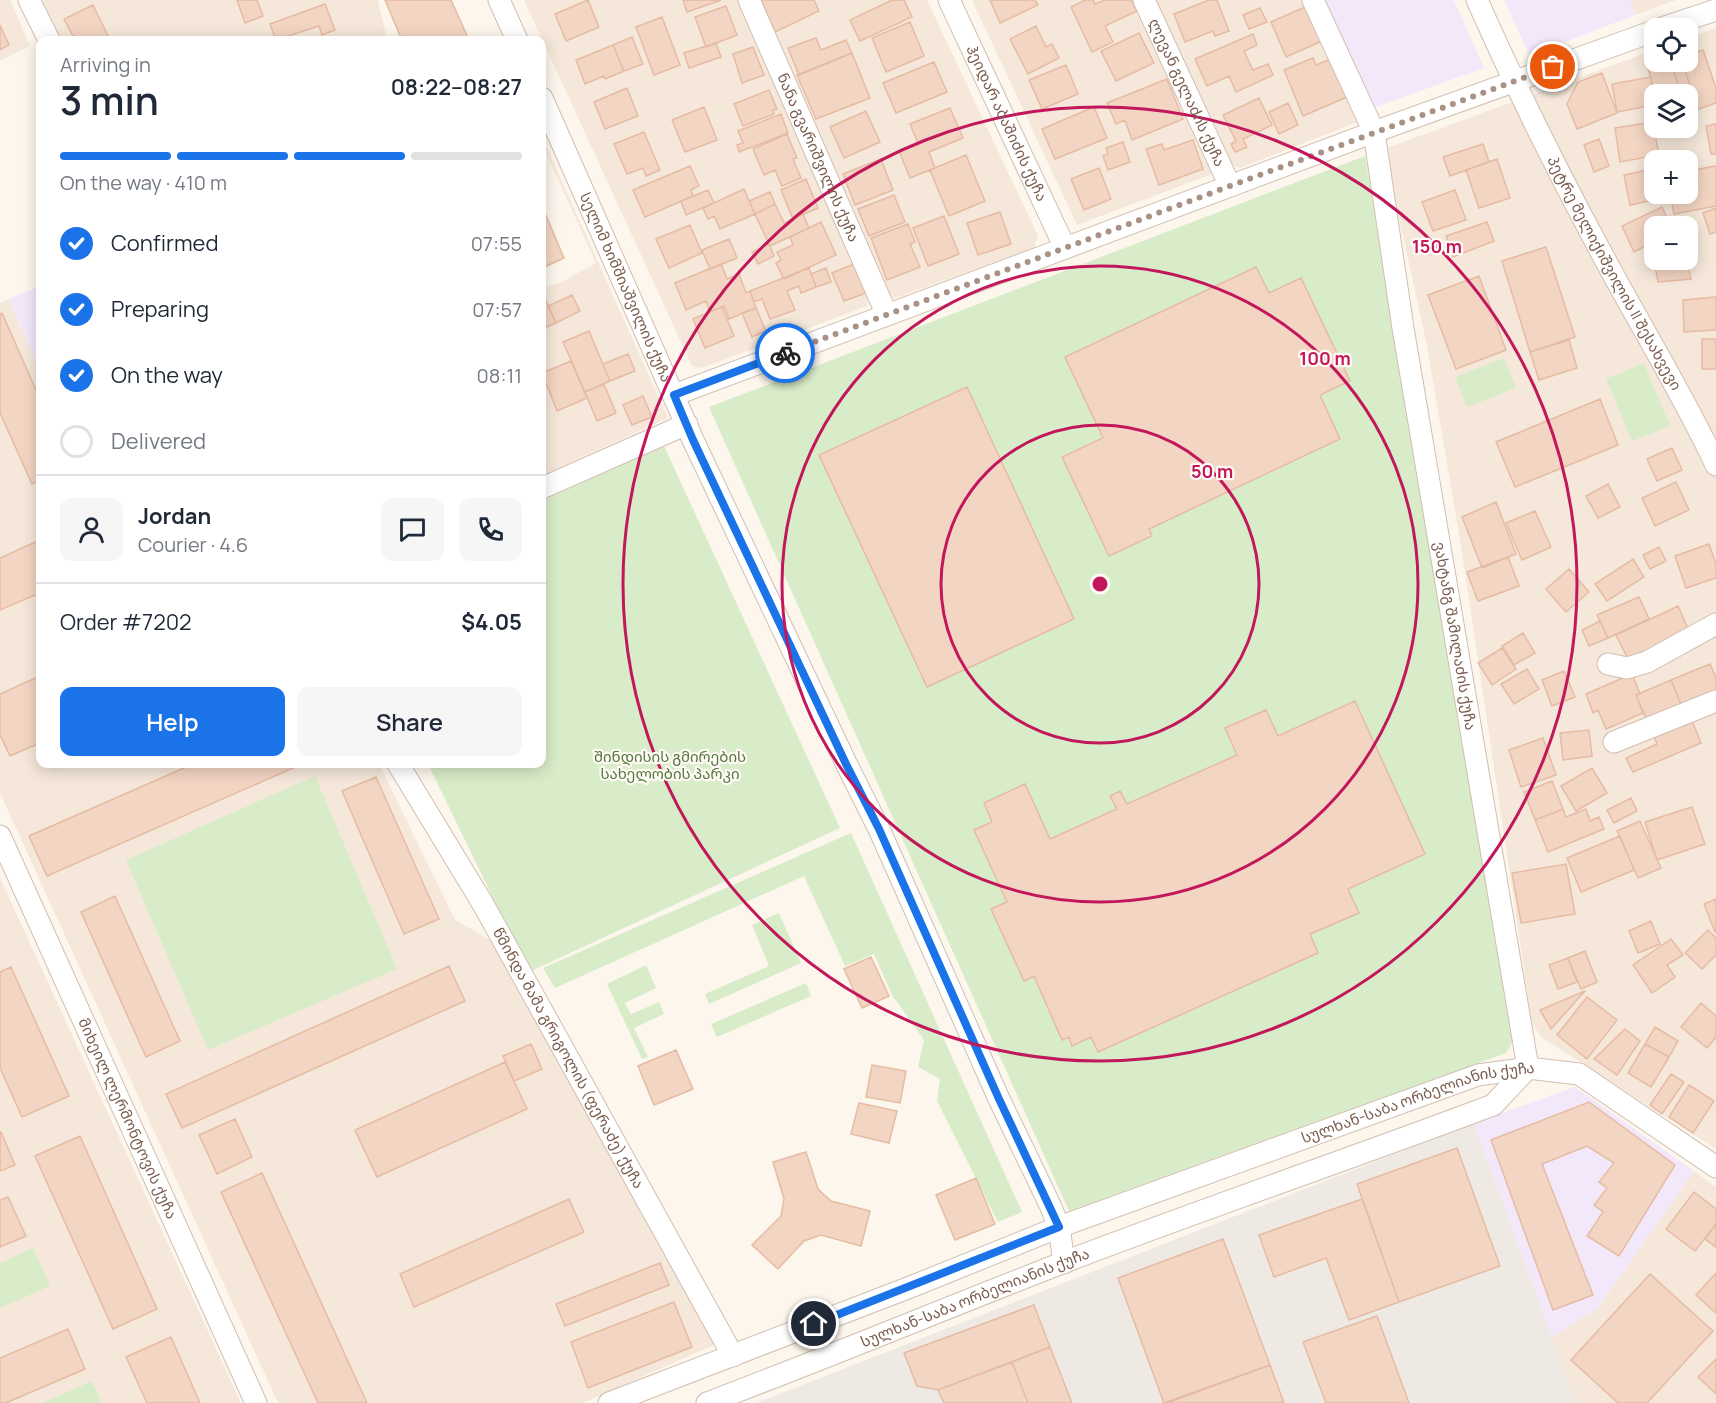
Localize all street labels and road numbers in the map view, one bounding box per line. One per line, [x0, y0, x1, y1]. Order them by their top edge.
street label: ლევან გელაძის ქუჩა [1144, 15, 1231, 170]
street label: ჰეიდარ აბაშიძის ქუჩა [961, 41, 1053, 205]
street label: ნანა გვარიშვილის ქუჩა [772, 70, 865, 245]
street label: პეტრე მელიქიშვილის II შესახვევი [1543, 152, 1687, 394]
street label: სელიმ ხიმშიაშვილის ქუჩა [575, 189, 677, 385]
street label: ვახტანგ შამილაძის ქუჩა [1429, 540, 1482, 732]
street label: წმინდა მამა გრიგოლის (ფერაძე) ქუჩა [488, 924, 649, 1192]
street label: მიხეილ ლერმონტოვის ქუჩა [73, 1014, 183, 1222]
street label: სულხან-საბა ორბელიანის ქუჩა [1298, 1057, 1536, 1148]
street label: სულხან-საბა ორბელიანის ქუჩა [857, 1242, 1092, 1352]

